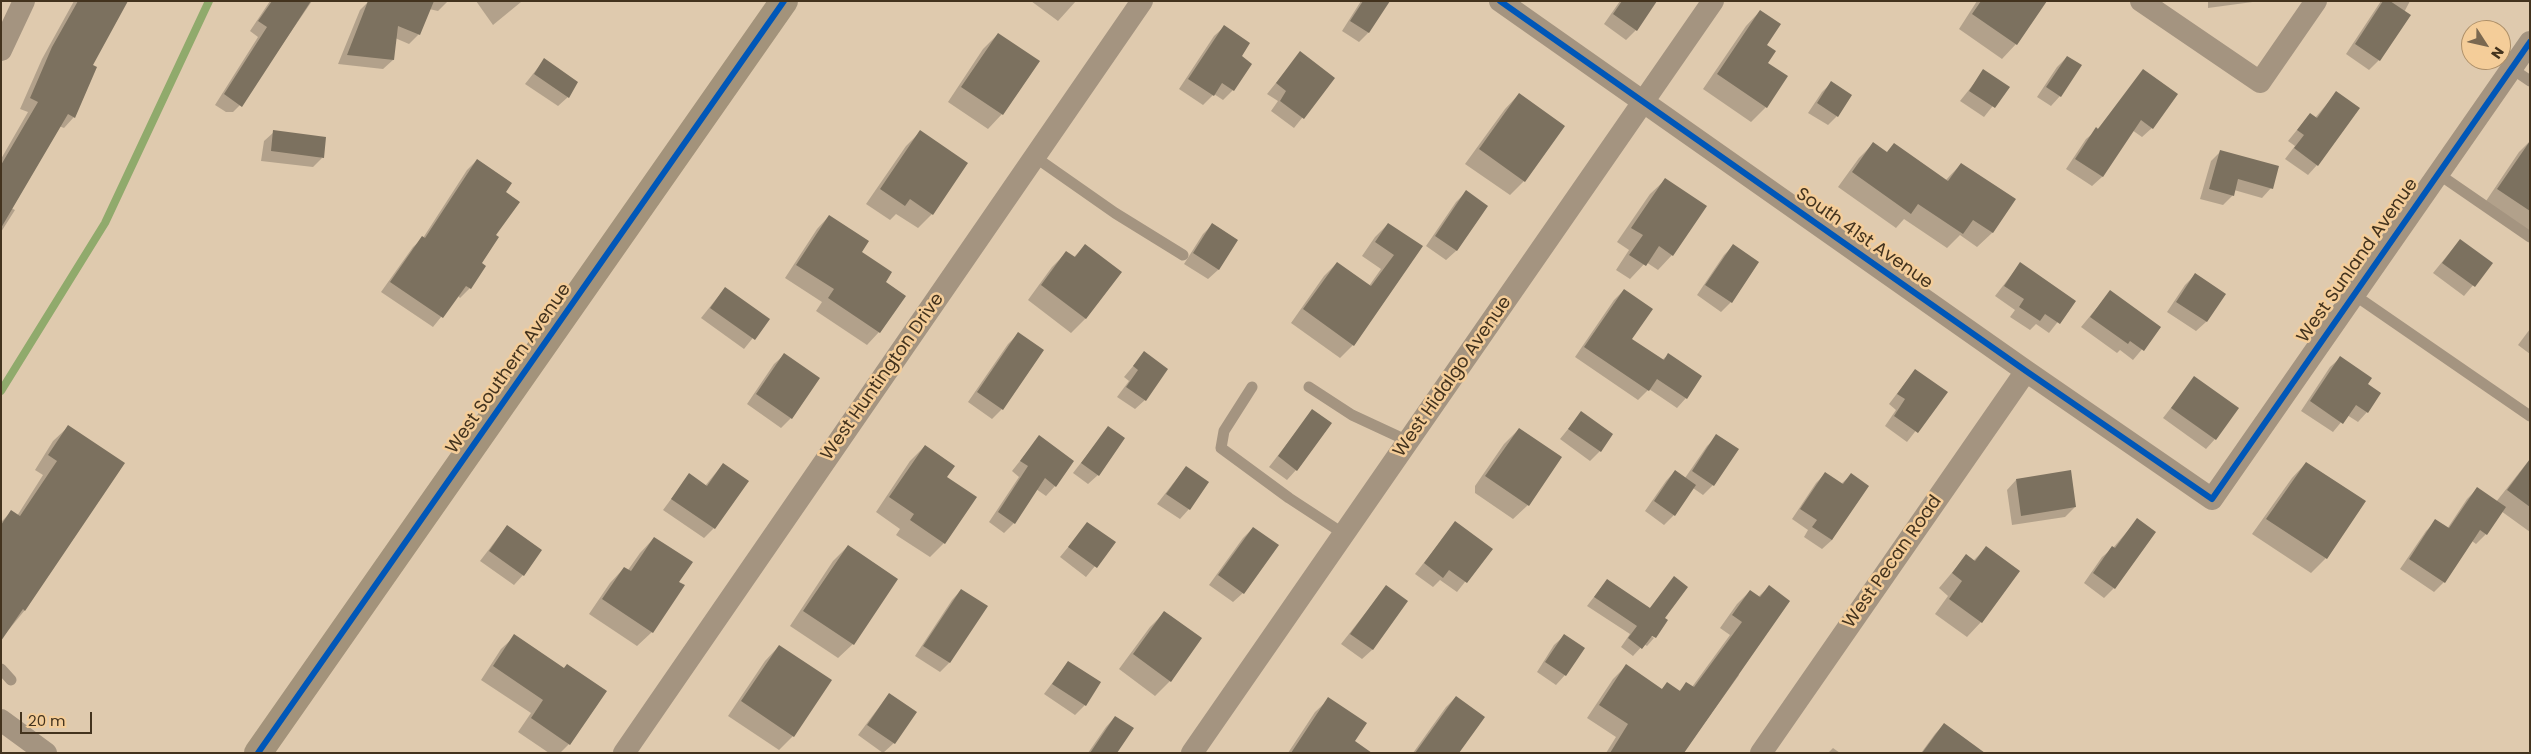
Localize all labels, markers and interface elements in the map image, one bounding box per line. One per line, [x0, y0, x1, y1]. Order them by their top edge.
north arrow [2461, 20, 2511, 70]
text: N [2486, 43, 2509, 63]
street label: West Sunland Avenue [2293, 175, 2423, 347]
street label: South 41st Avenue [1791, 184, 1937, 294]
street label: West Southern Avenue [442, 280, 576, 458]
street label: West Huntington Drive [817, 289, 949, 465]
street label: West Hidalgo Avenue [1389, 292, 1517, 462]
street label: West Pecan Road [1839, 491, 1947, 633]
scale bar [22, 702, 95, 734]
text: 20 m [28, 710, 66, 731]

